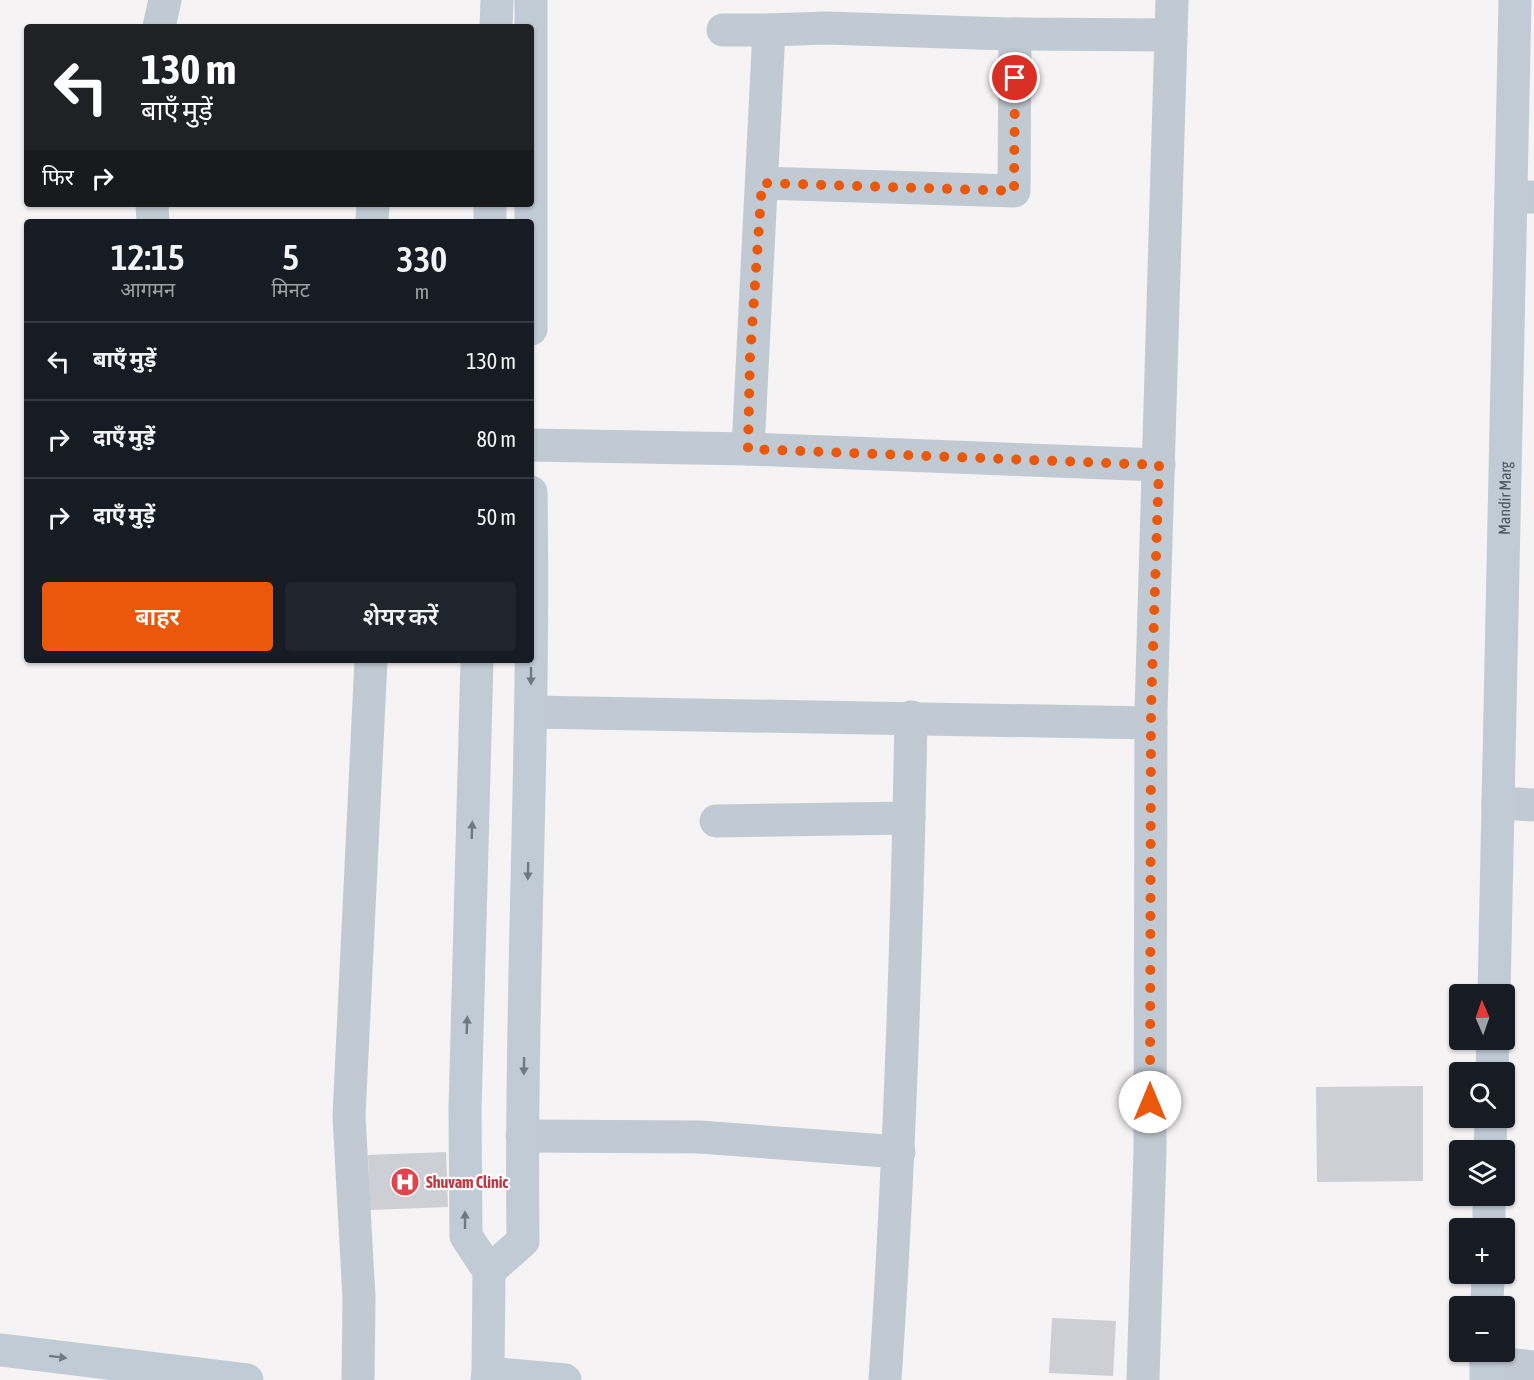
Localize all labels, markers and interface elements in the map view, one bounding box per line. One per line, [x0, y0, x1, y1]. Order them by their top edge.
text: 130 m [141, 45, 236, 93]
icon: left [42, 48, 120, 126]
pin [989, 52, 1040, 103]
icon: arrive [998, 61, 1031, 94]
text: बाएँ मुड़ें [141, 95, 213, 126]
icon: right [86, 162, 119, 195]
text: फिर [42, 164, 74, 190]
text: 12:15 [111, 236, 185, 278]
text: 5 [282, 236, 299, 278]
text: 330 [397, 238, 447, 280]
text: आगमन [120, 278, 175, 301]
text: मिनट [272, 278, 310, 301]
text: m [415, 280, 429, 303]
icon: left [42, 345, 75, 378]
text: बाएँ मुड़ें [93, 346, 156, 372]
text: 130 m [466, 348, 516, 374]
icon: right [42, 423, 75, 456]
text: दाएँ मुड़ें [93, 424, 155, 450]
text: 80 m [476, 426, 516, 452]
street label: Mandir Marg [1495, 461, 1515, 535]
icon: right [42, 501, 75, 534]
text: दाएँ मुड़ें [93, 502, 155, 528]
text: 50 m [476, 504, 516, 530]
button: बाहर [42, 582, 273, 651]
button: शेयर करें [285, 582, 516, 651]
one-way arrow [526, 667, 536, 686]
one-way arrow [468, 820, 477, 839]
one-way arrow [523, 862, 533, 881]
north arrow [1449, 984, 1515, 1050]
map controls [1449, 984, 1515, 1362]
one-way arrow [462, 1015, 472, 1034]
one-way arrow [519, 1057, 528, 1076]
button: search [1449, 1062, 1515, 1128]
position arrow [1118, 1070, 1182, 1134]
button: layers [1449, 1140, 1515, 1206]
hospital icon: Shuvam Clinic [389, 1166, 421, 1198]
place label: Shuvam Clinic [426, 1173, 508, 1191]
one-way arrow [460, 1210, 470, 1229]
button: + [1449, 1218, 1515, 1284]
button: − [1449, 1296, 1515, 1362]
one-way arrow [49, 1352, 68, 1362]

